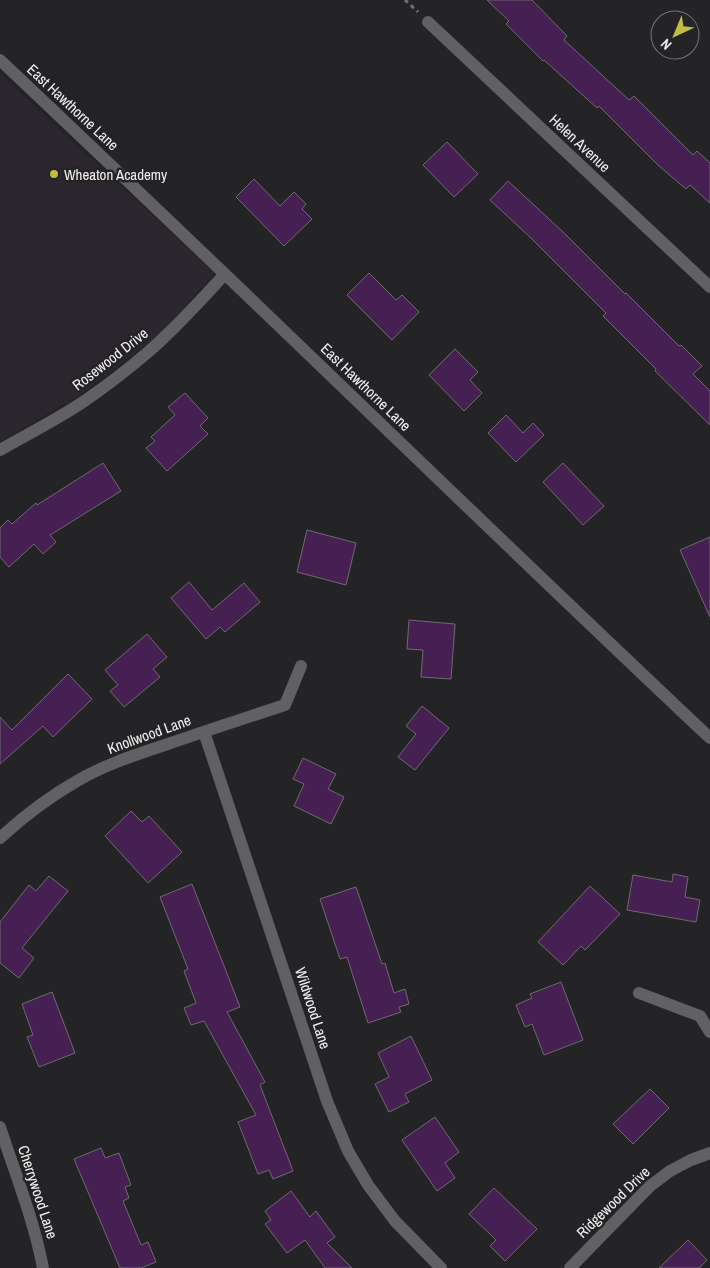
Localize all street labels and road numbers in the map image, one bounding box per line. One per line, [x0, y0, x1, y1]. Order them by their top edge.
street label: East Hawthorne Lane [23, 59, 124, 155]
street label: Helen Avenue [545, 109, 615, 177]
street label: Rosewood Drive [68, 323, 152, 395]
street label: East Hawthorne Lane [316, 338, 416, 436]
street label: Knollwood Lane [104, 709, 194, 759]
street label: Wildwood Lane [290, 964, 336, 1052]
street label: Cherrywood Lane [13, 1143, 63, 1242]
street label: Ridgewood Drive [572, 1161, 655, 1243]

